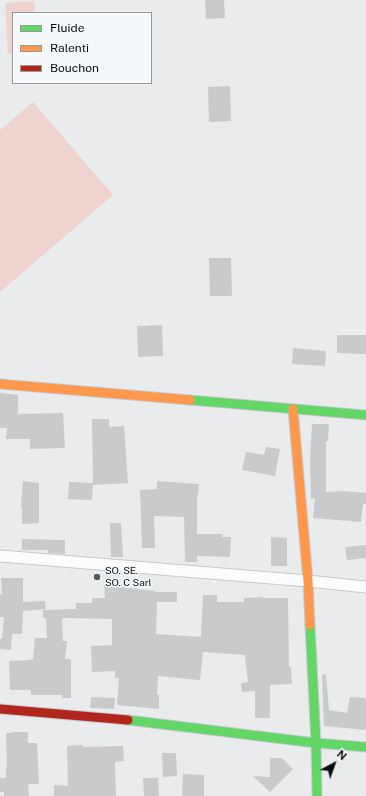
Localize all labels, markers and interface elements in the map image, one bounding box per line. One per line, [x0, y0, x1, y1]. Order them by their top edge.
legend [12, 12, 152, 84]
text: Fluide [50, 21, 85, 35]
text: Ralenti [50, 41, 89, 55]
text: Bouchon [50, 61, 99, 75]
place label: SO. SE. SO. C Sarl [105, 565, 152, 588]
marker: SO. SE. SO. C Sarl [92, 572, 102, 582]
north arrow [314, 744, 354, 784]
text: N [335, 748, 349, 762]

